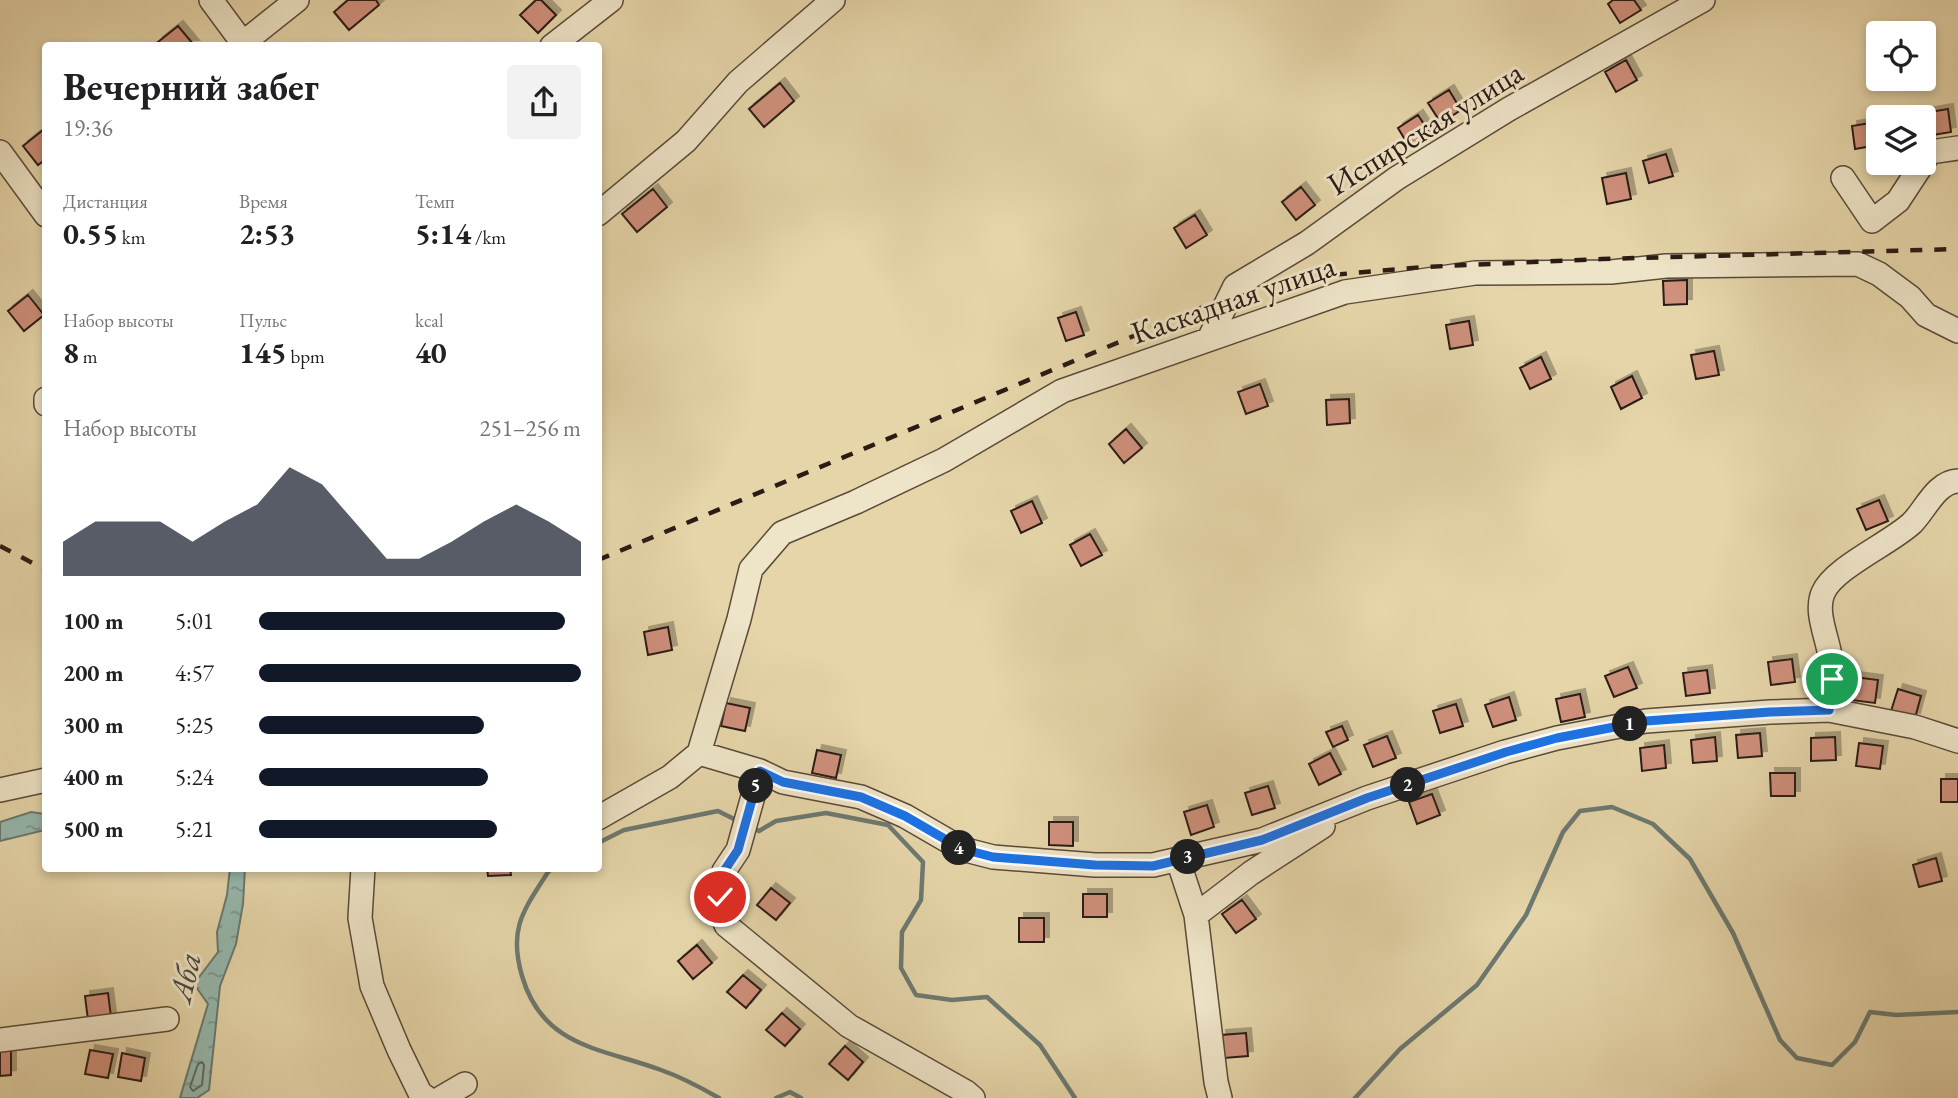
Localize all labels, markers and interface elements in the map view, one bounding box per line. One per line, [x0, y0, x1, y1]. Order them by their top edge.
map controls [1866, 21, 1936, 175]
button: locate [1866, 21, 1936, 91]
street label: Испирская улица [1319, 51, 1531, 205]
text: Вечерний забег [63, 62, 319, 111]
button: share [507, 65, 581, 139]
button: layers [1866, 105, 1936, 175]
text: 19:36 [63, 113, 113, 143]
text: Дистанция [63, 189, 148, 214]
text: Время [239, 189, 288, 214]
text: Темп [415, 189, 455, 214]
text: 0.55 [63, 214, 118, 253]
text: 2:53 [239, 214, 295, 253]
text: 5:14 [415, 214, 471, 253]
text: km [118, 225, 146, 250]
text: /km [471, 225, 506, 250]
street label: Каскадная улица [1125, 244, 1341, 354]
text: Набор высоты [63, 308, 174, 333]
text: Пульс [239, 308, 287, 333]
text: kcal [415, 308, 444, 333]
text: 8 [63, 333, 79, 372]
text: 145 [239, 333, 287, 372]
text: 40 [415, 333, 447, 372]
text: m [79, 344, 97, 369]
text: bpm [287, 344, 325, 369]
text: Набор высоты [63, 413, 197, 443]
text: 251–256 m [480, 413, 581, 443]
text: 100 m [63, 606, 124, 636]
text: 5:01 [175, 606, 214, 636]
pin [1802, 649, 1862, 709]
text: 200 m [63, 658, 124, 688]
text: 4:57 [175, 658, 214, 688]
icon: arrive [1813, 660, 1851, 698]
pin: 1 [1612, 706, 1648, 742]
text: 300 m [63, 710, 124, 740]
text: 5:25 [175, 710, 214, 740]
text: 1 [1624, 711, 1635, 736]
text: 400 m [63, 762, 124, 792]
text: 5:24 [175, 762, 214, 792]
pin: 5 [738, 768, 774, 804]
pin: 2 [1390, 768, 1426, 802]
text: 2 [1402, 772, 1413, 797]
text: 5 [750, 773, 761, 798]
text: 500 m [63, 814, 124, 844]
text: 5:21 [175, 814, 214, 844]
pin: 4 [942, 830, 976, 866]
text: 4 [953, 835, 964, 860]
pin: 3 [1170, 840, 1206, 874]
text: 3 [1182, 844, 1193, 869]
pin [690, 867, 750, 927]
icon: check [701, 878, 739, 916]
water label: Аба [157, 948, 211, 1009]

